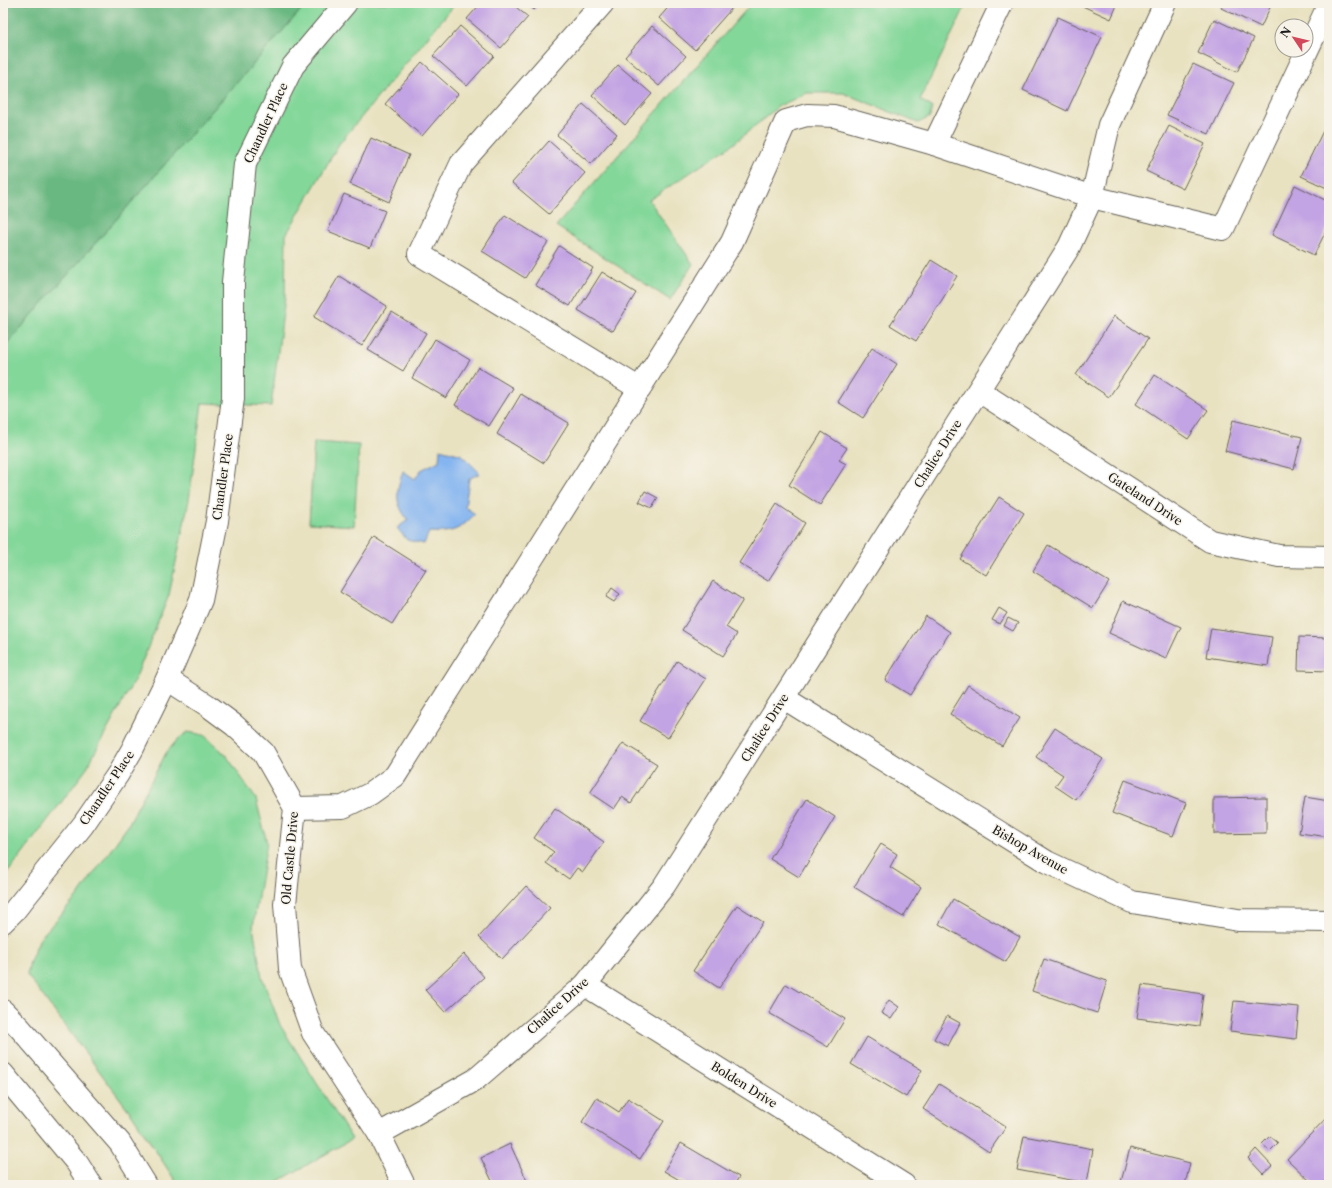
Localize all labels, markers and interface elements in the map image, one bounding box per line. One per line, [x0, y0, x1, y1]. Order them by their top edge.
north arrow [1274, 18, 1314, 58]
text: N [1277, 24, 1295, 40]
street label: Chandler Place [240, 80, 291, 165]
street label: Chalice Drive [911, 417, 965, 491]
street label: Chandler Place [209, 433, 236, 521]
street label: Gateland Drive [1105, 469, 1186, 528]
street label: Chalice Drive [738, 691, 792, 765]
street label: Chandler Place [76, 747, 137, 828]
street label: Old Castle Drive [278, 810, 301, 905]
street label: Bishop Avenue [990, 822, 1071, 877]
street label: Chalice Drive [524, 974, 592, 1037]
street label: Bolden Drive [708, 1058, 780, 1111]

